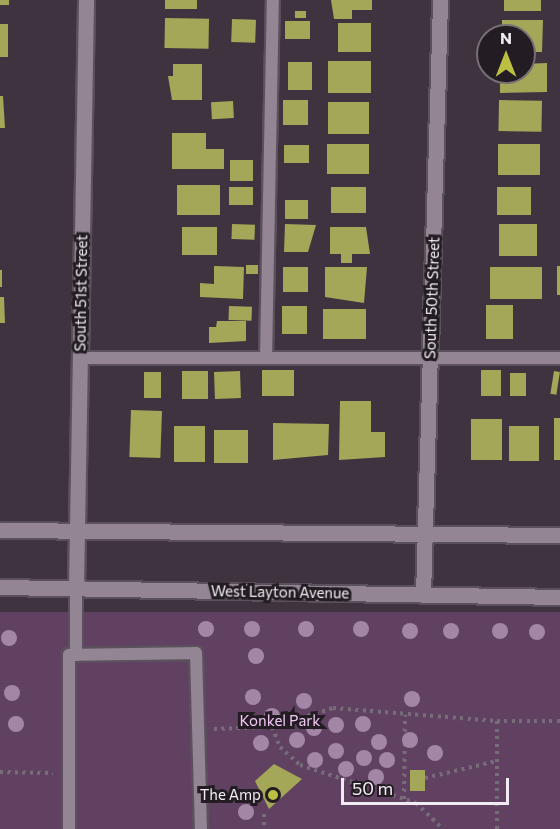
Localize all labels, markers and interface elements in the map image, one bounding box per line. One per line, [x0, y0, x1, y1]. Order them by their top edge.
north arrow [476, 24, 536, 84]
text: N [500, 28, 512, 47]
street label: South 51st Street [71, 234, 91, 352]
street label: South 50th Street [421, 237, 443, 359]
street label: West Layton Avenue [211, 582, 349, 602]
park label: Konkel Park [240, 712, 320, 730]
scale bar [344, 766, 512, 804]
text: 50 m [352, 777, 393, 799]
place label: The Amp [200, 786, 261, 804]
marker: The Amp [266, 788, 280, 802]

